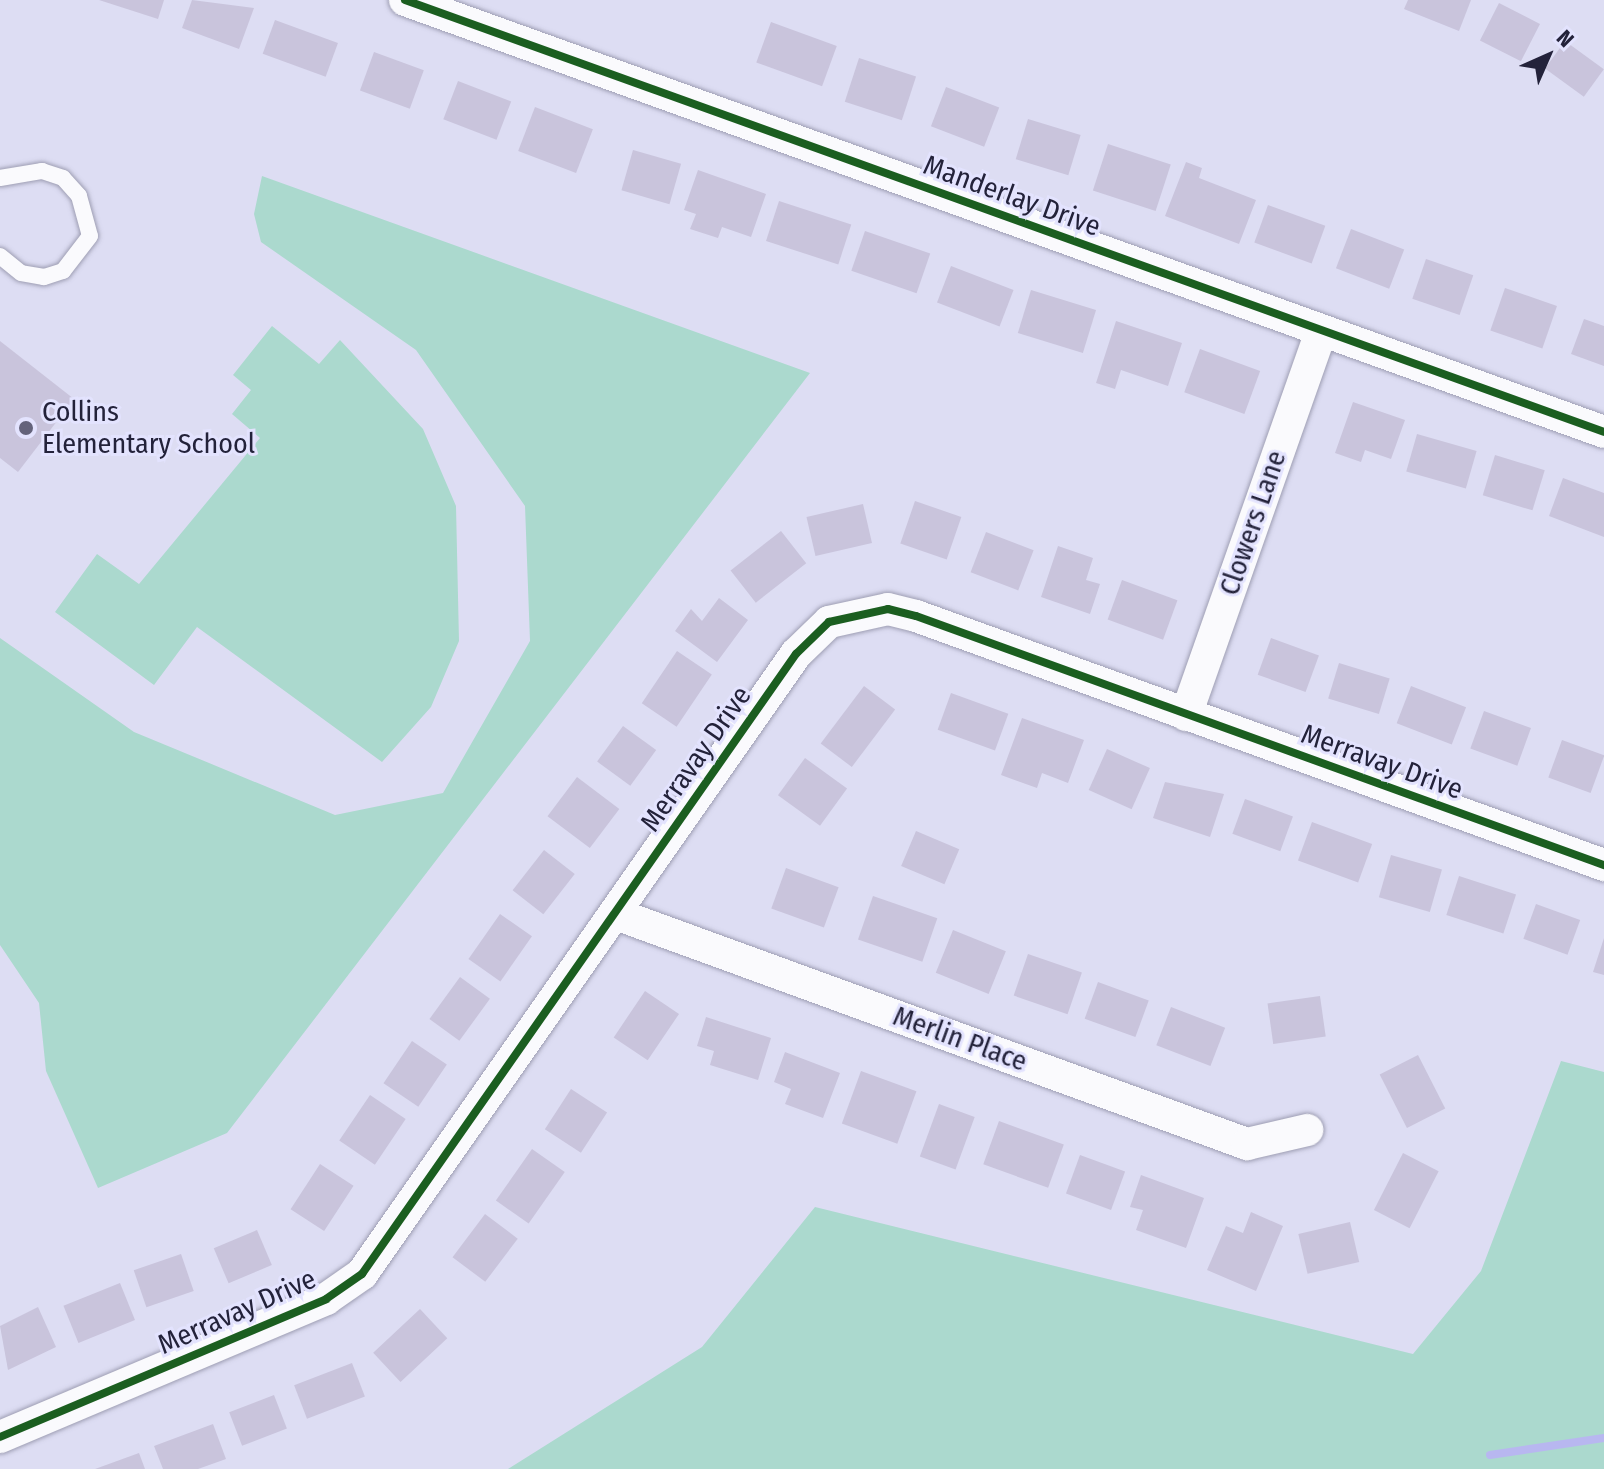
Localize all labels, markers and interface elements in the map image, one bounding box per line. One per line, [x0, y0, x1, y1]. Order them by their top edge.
north arrow [1508, 16, 1588, 96]
text: N [1551, 24, 1580, 53]
street label: Manderlay Drive [919, 148, 1105, 244]
place label: Collins Elementary School [42, 395, 255, 461]
marker: Collins Elementary School [17, 419, 35, 437]
street label: Clowers Lane [1213, 446, 1293, 600]
street label: Merravay Drive [634, 680, 758, 838]
street label: Merravay Drive [1297, 717, 1467, 807]
street label: Merlin Place [889, 999, 1031, 1079]
street label: Merravay Drive [153, 1262, 321, 1362]

